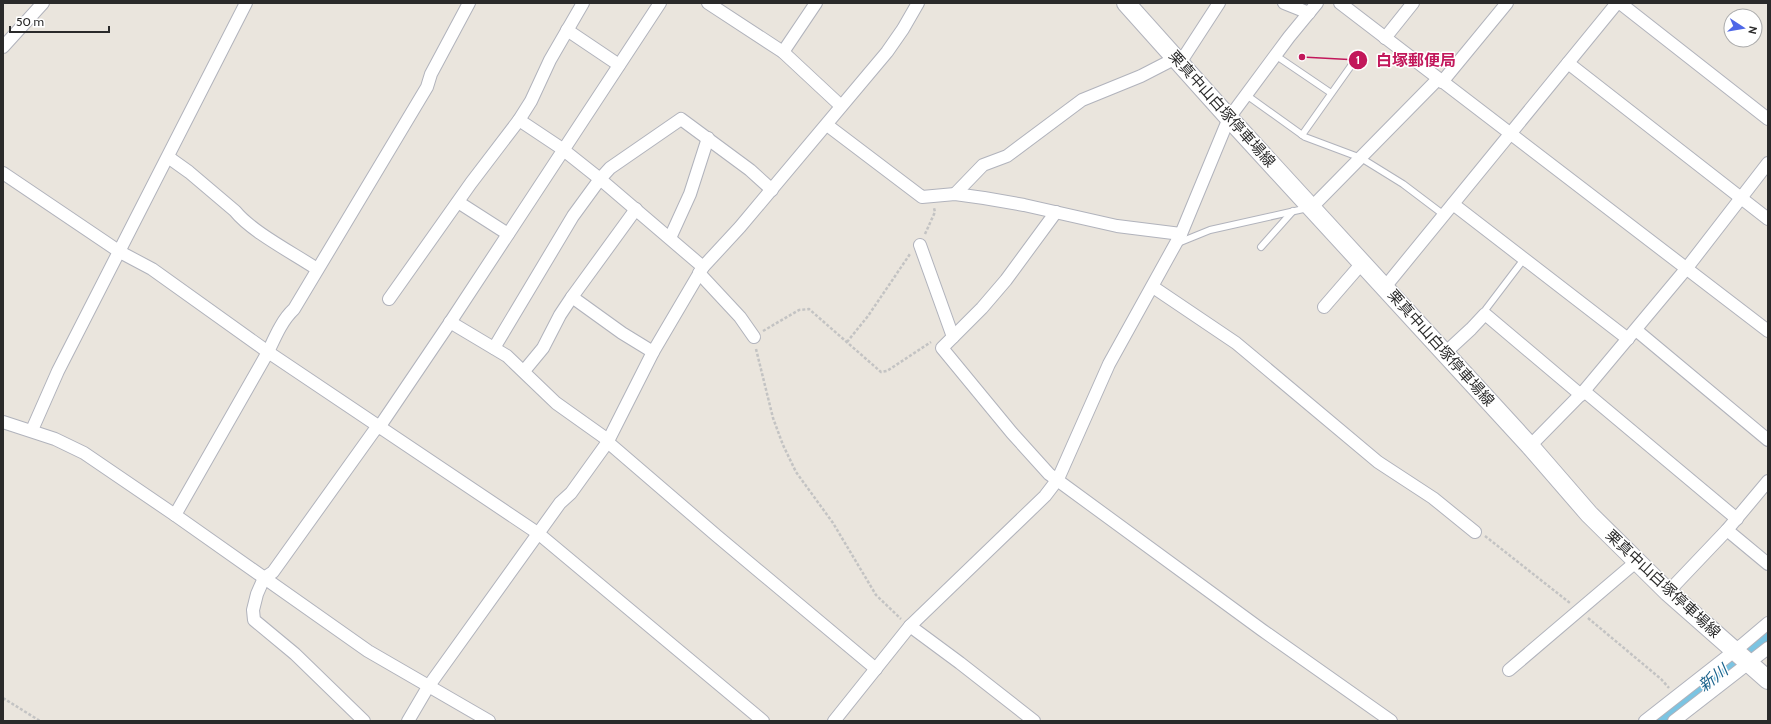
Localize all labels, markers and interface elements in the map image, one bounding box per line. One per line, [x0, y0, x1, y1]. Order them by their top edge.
scale bar [10, 8, 109, 34]
north arrow [1723, 8, 1763, 48]
text: 50 m [16, 14, 44, 29]
text: N [1745, 25, 1760, 35]
callout: 白塚郵便局 [1348, 46, 1464, 74]
street label: 栗真中山白塚停車場線 [1165, 47, 1279, 171]
text: 白塚郵便局 [1376, 51, 1456, 70]
text: 1 [1356, 52, 1360, 67]
street label: 栗真中山白塚停車場線 [1384, 286, 1498, 410]
street label: 栗真中山白塚停車場線 [1602, 526, 1724, 642]
water label: 新川 [1695, 659, 1733, 695]

